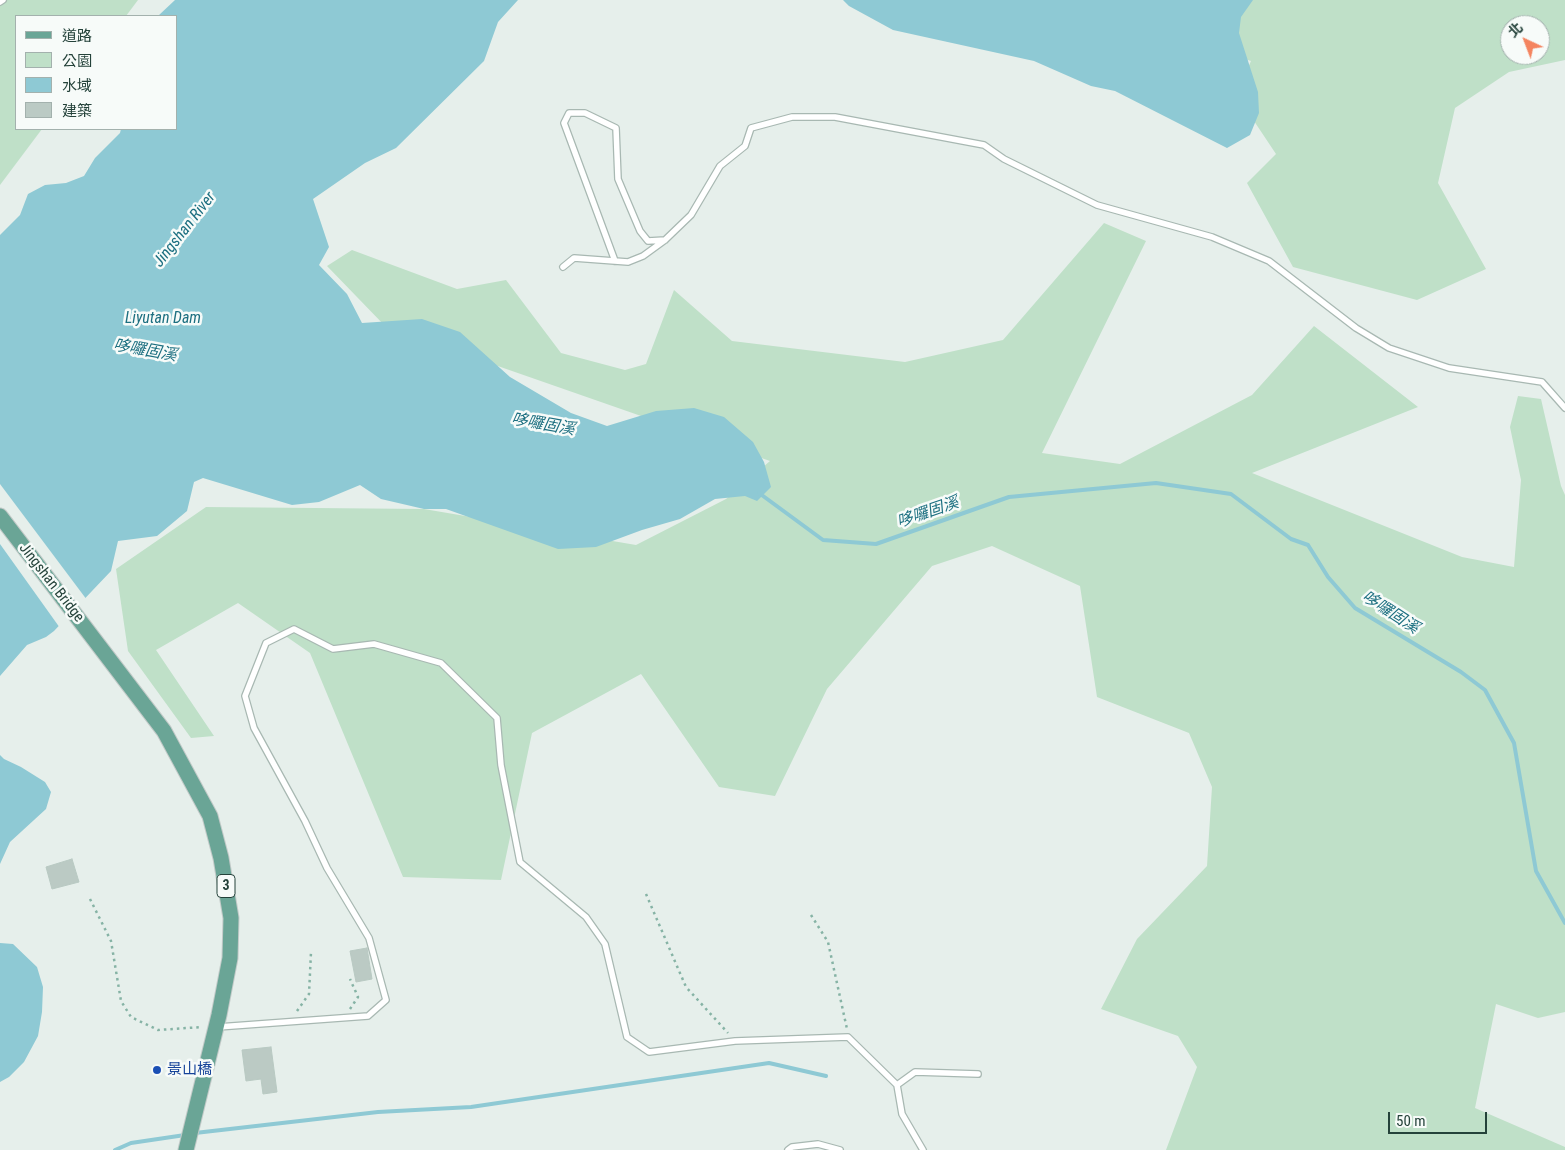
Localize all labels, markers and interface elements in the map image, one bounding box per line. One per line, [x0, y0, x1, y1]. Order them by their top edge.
legend [15, 15, 178, 130]
north arrow [1500, 15, 1550, 65]
text: 北 [1505, 19, 1526, 40]
text: 道路 [62, 27, 92, 45]
text: 公園 [62, 52, 92, 70]
text: 水域 [62, 77, 92, 95]
text: 建築 [62, 102, 92, 120]
water label: Jingshan River [150, 189, 220, 271]
water label: Liyutan Dam [125, 309, 201, 329]
water label: 哆囉固溪 [112, 336, 178, 366]
water label: 哆囉固溪 [510, 410, 576, 440]
water label: 哆囉固溪 [895, 494, 961, 532]
street label: Jingshan Bridge [15, 540, 87, 626]
water label: 哆囉固溪 [1358, 588, 1422, 638]
road number: 3 [217, 874, 235, 898]
place label: 景山橋 [167, 1061, 212, 1079]
marker: 景山橋 [151, 1064, 163, 1076]
scale bar [1390, 1102, 1489, 1134]
text: 50 m [1396, 1112, 1426, 1130]

